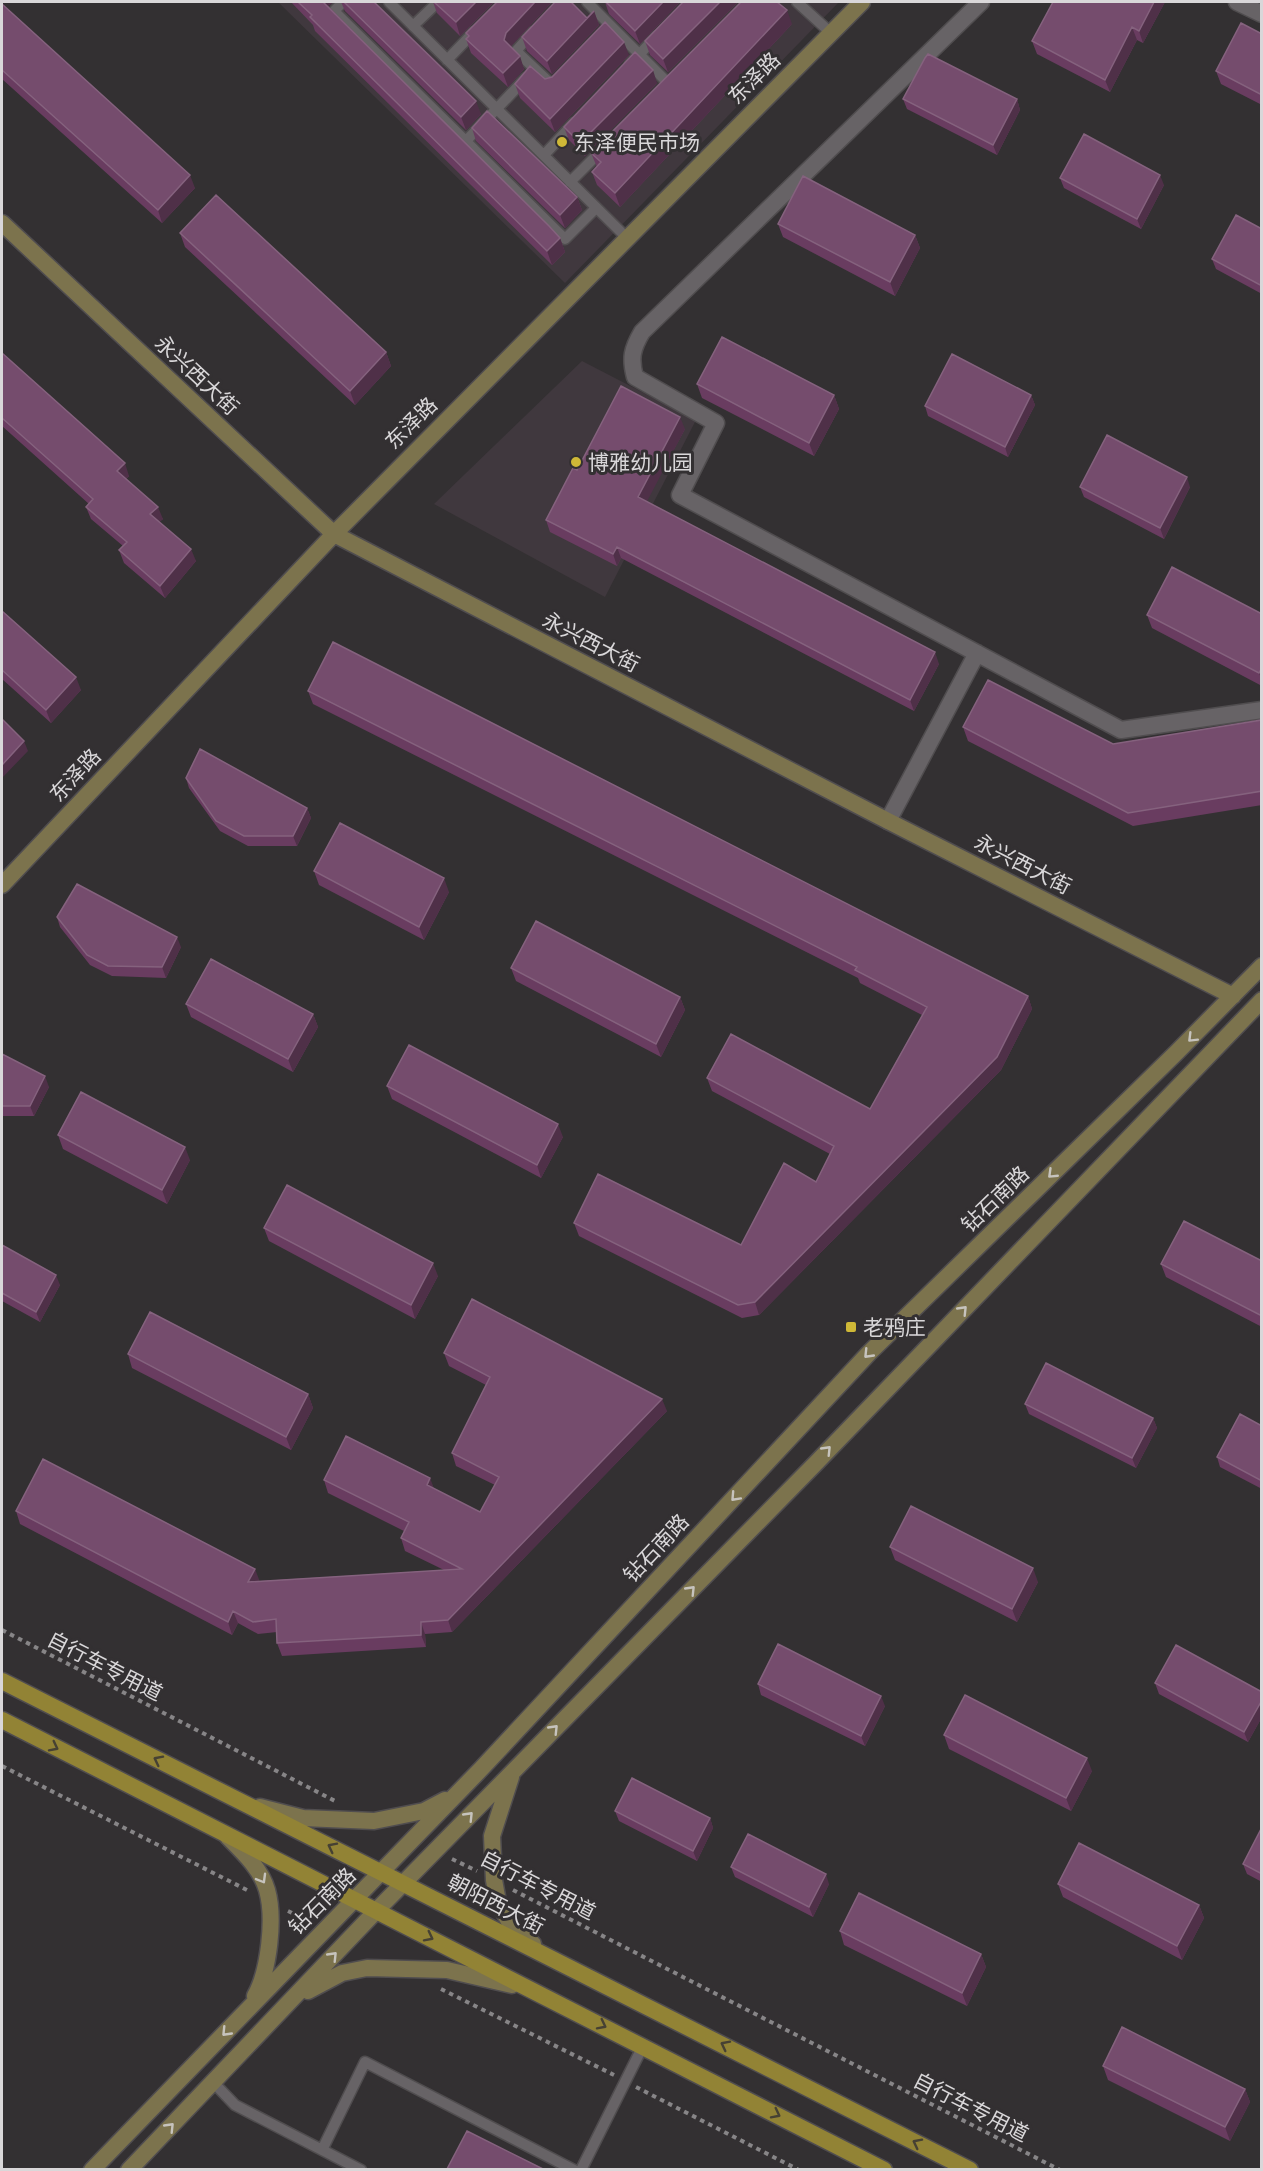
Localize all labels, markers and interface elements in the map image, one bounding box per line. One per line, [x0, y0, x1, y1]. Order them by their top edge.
street label: 东泽路 [722, 46, 786, 110]
place label: 东泽便民市场 [574, 129, 700, 156]
marker: 东泽便民市场 [555, 135, 569, 149]
street label: 永兴西大街 [149, 329, 245, 421]
street label: 东泽路 [379, 391, 443, 455]
place label: 博雅幼儿园 [588, 449, 693, 476]
marker: 博雅幼儿园 [569, 455, 583, 469]
street label: 永兴西大街 [538, 606, 644, 678]
street label: 东泽路 [44, 743, 106, 807]
street label: 永兴西大街 [970, 828, 1076, 900]
one-way arrow [1188, 1030, 1199, 1041]
street label: 钻石南路 [955, 1160, 1035, 1238]
one-way arrow [1049, 1166, 1060, 1177]
one-way arrow [955, 1306, 966, 1317]
place label: 老鸦庄 [863, 1314, 926, 1341]
marker: 老鸦庄 [844, 1320, 858, 1334]
one-way arrow [864, 1347, 875, 1358]
one-way arrow [820, 1447, 831, 1458]
one-way arrow [731, 1490, 742, 1500]
street label: 钻石南路 [617, 1508, 695, 1588]
one-way arrow [684, 1586, 695, 1596]
street label: 自行车专用道 [43, 1625, 167, 1707]
one-way arrow [547, 1725, 558, 1736]
one-way arrow [47, 1740, 58, 1751]
one-way arrow [154, 1755, 165, 1767]
one-way arrow [462, 1812, 473, 1822]
one-way arrow [328, 1843, 339, 1854]
street label: 自行车专用道 [476, 1844, 600, 1926]
street label: 钻石南路 [283, 1862, 361, 1940]
street label: 朝阳西大街 [443, 1868, 549, 1940]
one-way arrow [255, 1873, 266, 1883]
one-way arrow [422, 1930, 433, 1941]
one-way arrow [326, 1952, 337, 1963]
one-way arrow [596, 2018, 607, 2030]
one-way arrow [222, 2024, 233, 2035]
one-way arrow [720, 2041, 731, 2053]
street label: 自行车专用道 [909, 2066, 1033, 2148]
one-way arrow [770, 2107, 780, 2118]
one-way arrow [163, 2124, 174, 2134]
one-way arrow [913, 2139, 924, 2150]

